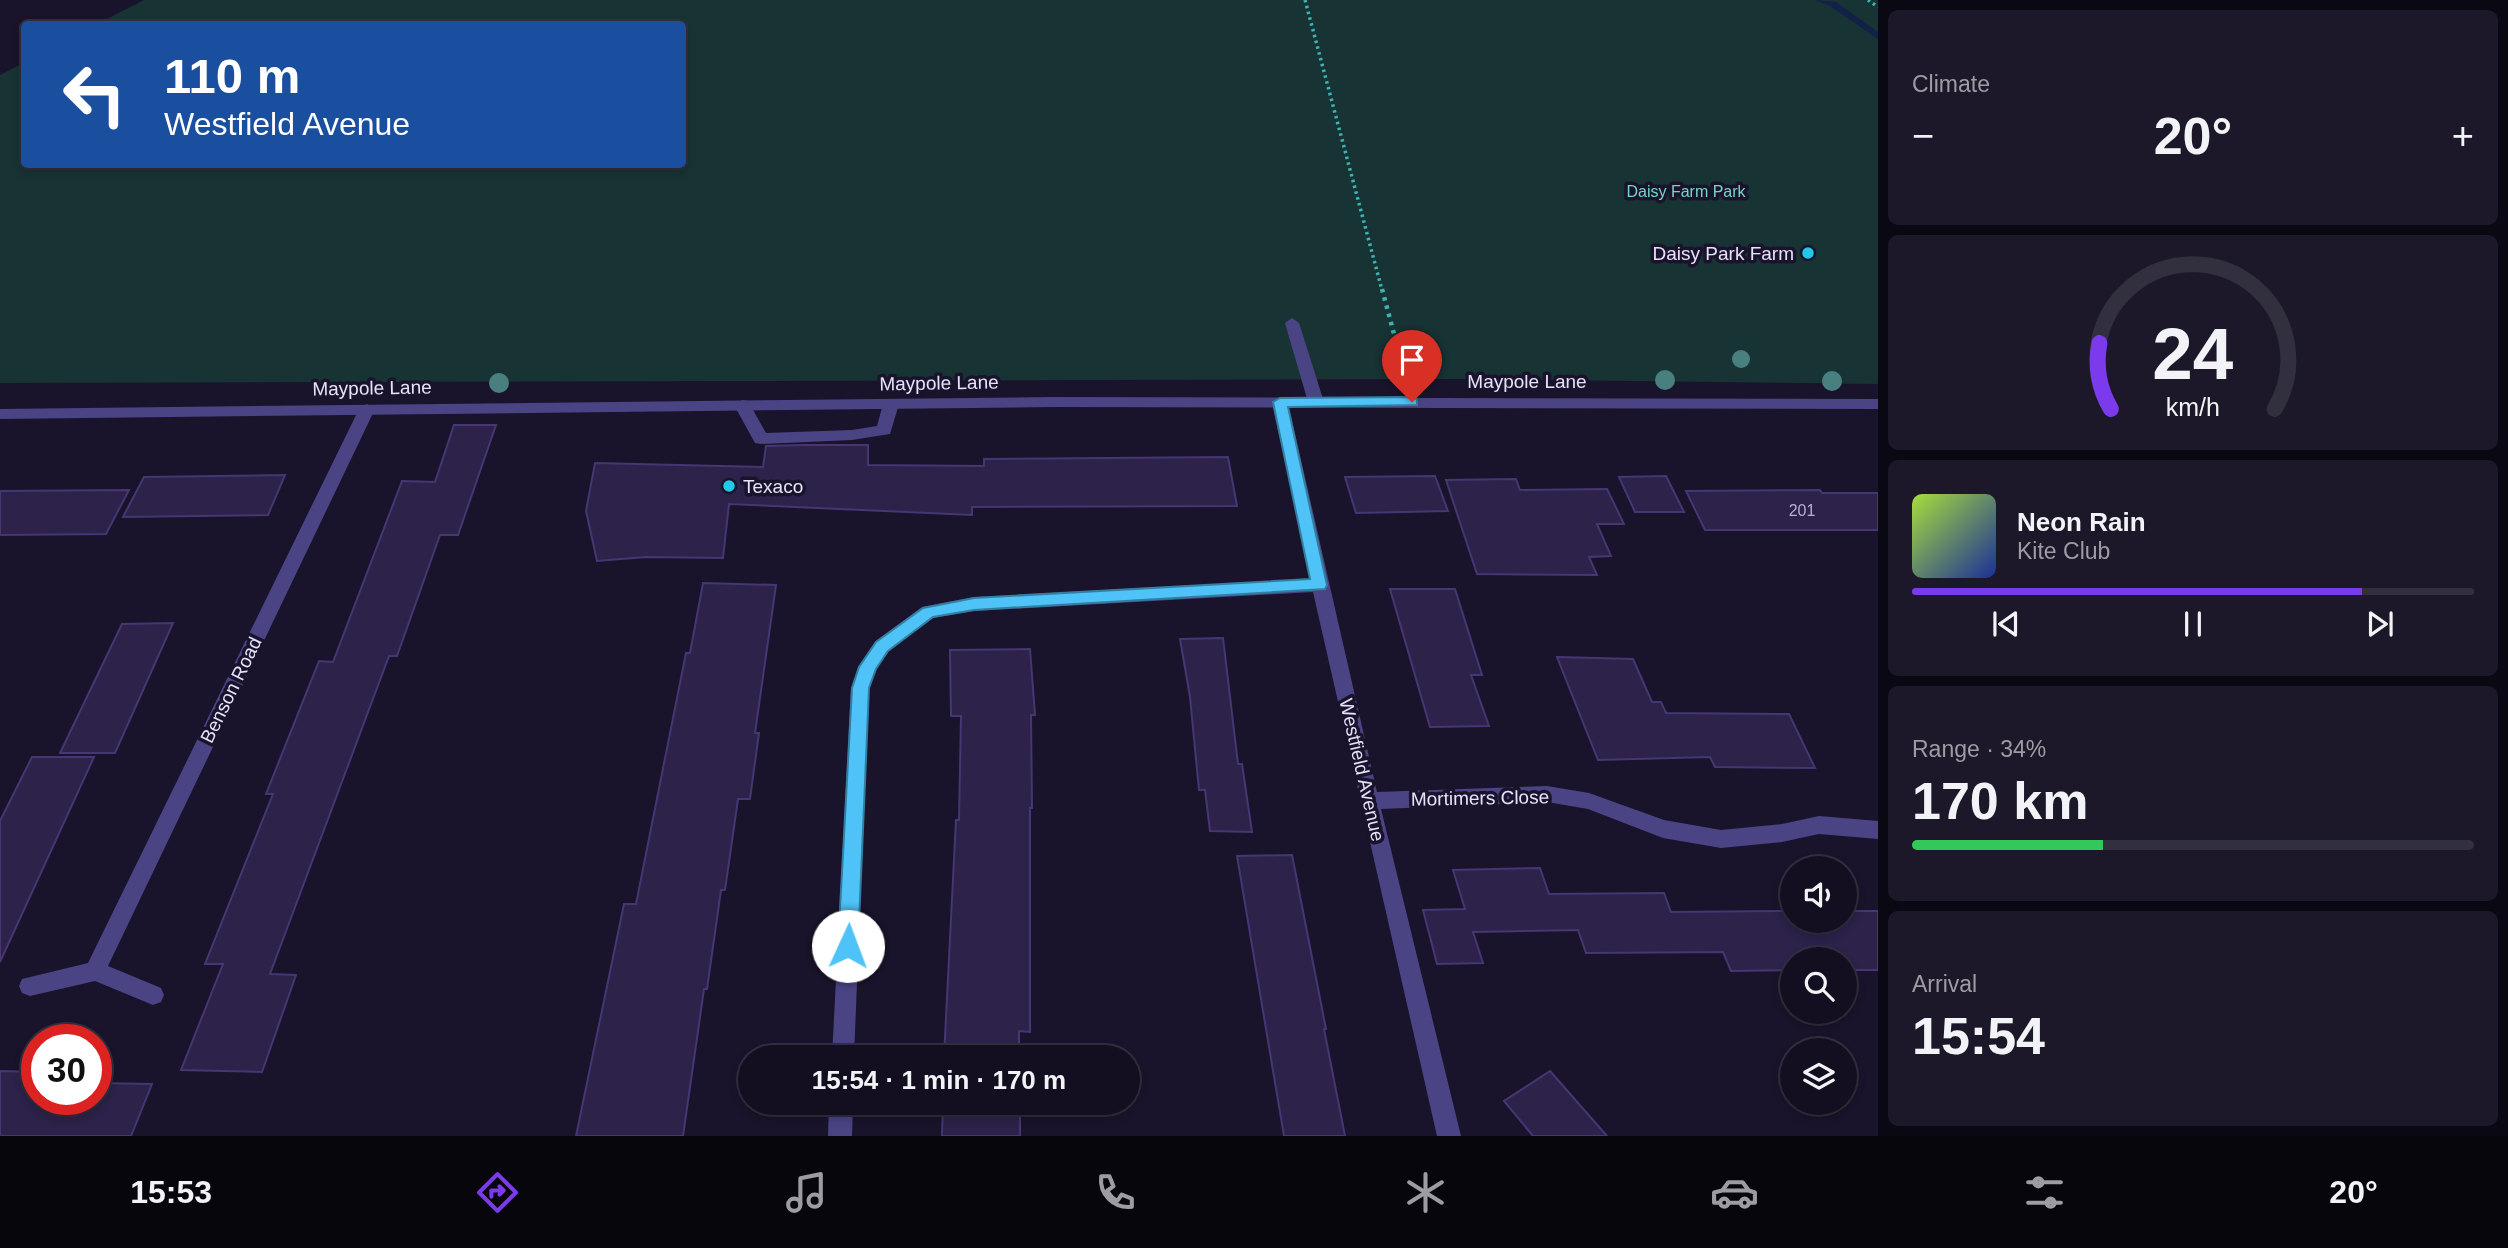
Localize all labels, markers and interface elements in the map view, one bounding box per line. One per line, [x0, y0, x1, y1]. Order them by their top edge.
icon: left [49, 49, 140, 140]
text: 110 m [164, 49, 300, 103]
text: Climate [1912, 71, 1990, 97]
text: Westfield Avenue [164, 106, 410, 142]
text: 20° [2154, 107, 2232, 165]
text: − [1912, 115, 1934, 157]
text: + [2452, 115, 2474, 157]
park label: Daisy Farm Park [1626, 183, 1747, 200]
place label: Daisy Park Farm [1653, 243, 1794, 264]
marker: Daisy Park Farm [1800, 245, 1816, 261]
text: 24 [2153, 313, 2234, 394]
pin [1382, 330, 1442, 402]
icon: arrive [1393, 341, 1431, 379]
street label: Maypole Lane [879, 371, 999, 395]
street label: Maypole Lane [1467, 371, 1587, 392]
street label: Maypole Lane [312, 376, 432, 400]
text: km/h [2166, 393, 2220, 421]
place label: Texaco [743, 476, 803, 497]
marker: Texaco [721, 478, 737, 494]
house number: 201 [1789, 502, 1815, 519]
text: Neon Rain [2017, 507, 2146, 537]
text: Kite Club [2017, 538, 2110, 564]
icon: previous [1987, 605, 2025, 643]
icon: pause [2174, 605, 2212, 643]
icon: next [2361, 605, 2399, 643]
street label: Benson Road [196, 634, 266, 746]
street label: Westfield Avenue [1335, 696, 1389, 844]
text: Range · 34% [1912, 736, 2046, 762]
text: 170 km [1912, 772, 2088, 830]
street label: Mortimers Close [1411, 786, 1549, 810]
map controls [1780, 856, 1857, 1115]
button: sound [1780, 856, 1857, 933]
position arrow [811, 909, 885, 983]
button: search [1780, 947, 1857, 1024]
text: Arrival [1912, 971, 1977, 997]
text: 15:54 [1912, 1007, 2045, 1065]
speed limit sign: 30 [21, 1024, 112, 1115]
button: layers [1780, 1038, 1857, 1115]
text: 15:54 · 1 min · 170 m [812, 1065, 1066, 1095]
icon: directions [473, 1168, 522, 1217]
icon: music [782, 1168, 831, 1217]
icon: phone [1091, 1168, 1140, 1217]
icon: climate [1401, 1168, 1450, 1217]
icon: car [1710, 1168, 1759, 1217]
icon: filters [2020, 1168, 2069, 1217]
text: 15:53 [130, 1174, 212, 1210]
text: 20° [2329, 1174, 2378, 1210]

